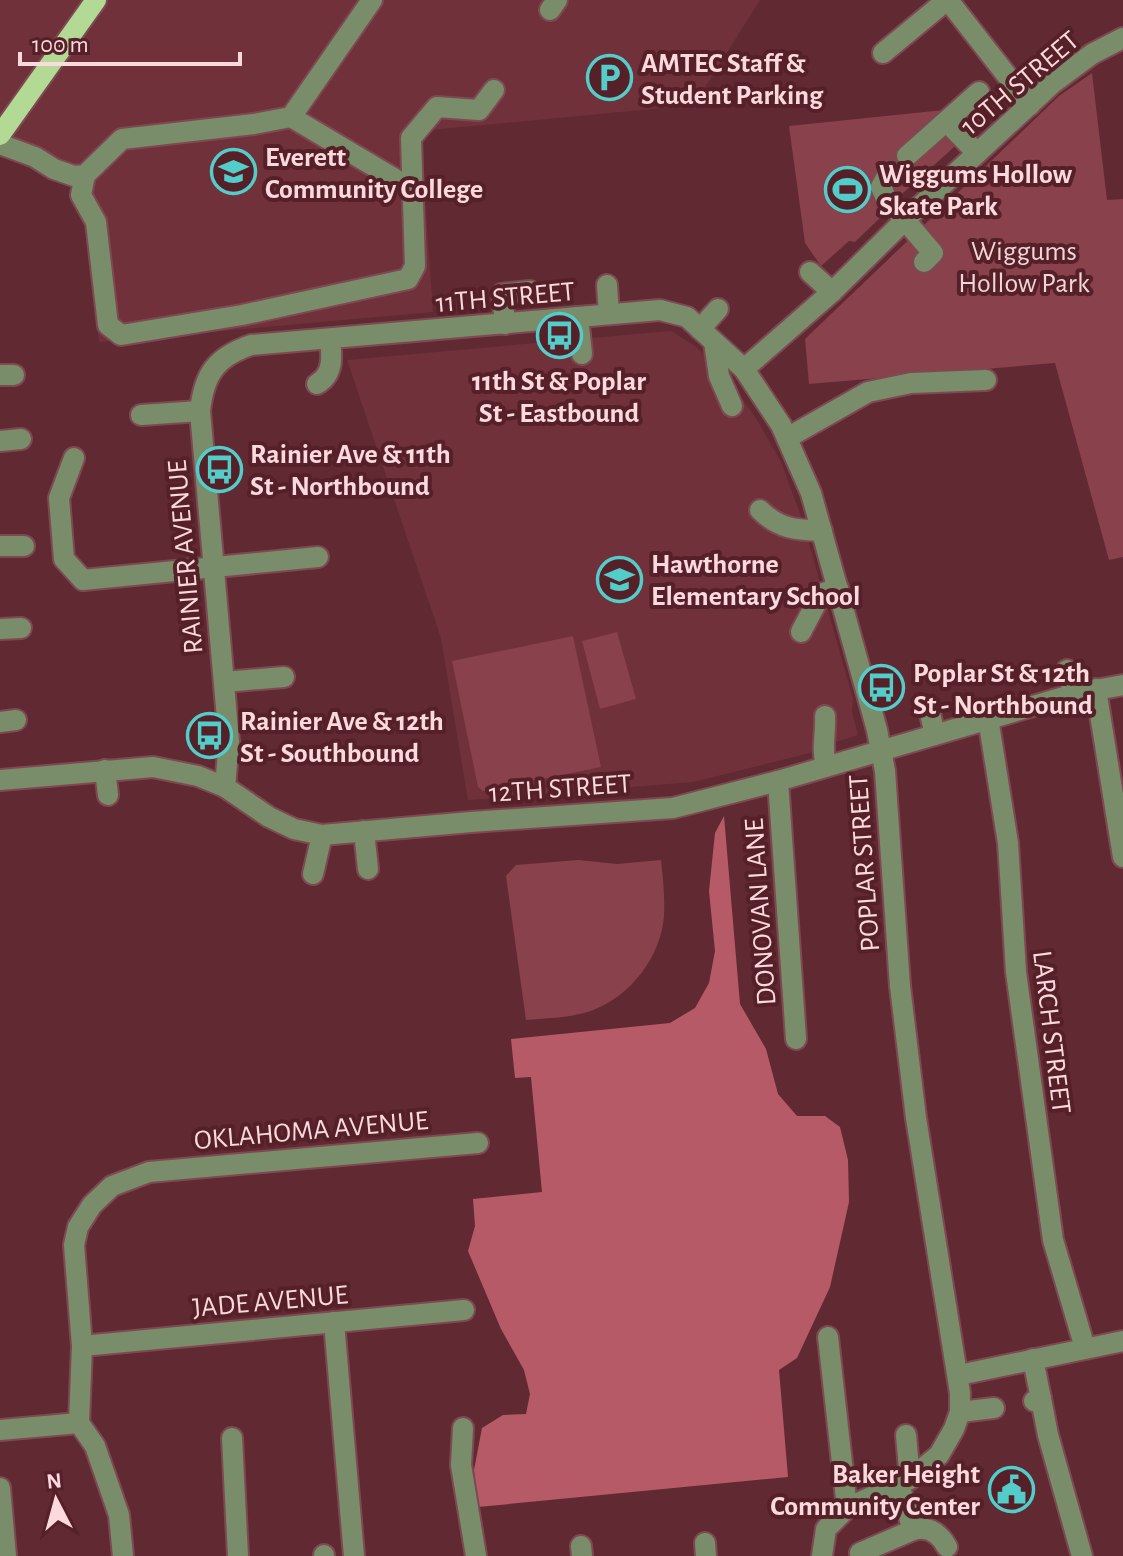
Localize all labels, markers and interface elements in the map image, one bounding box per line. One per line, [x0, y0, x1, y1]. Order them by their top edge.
scale bar [20, 16, 240, 66]
street label: 10TH STREET [956, 26, 1085, 141]
text: 100 m [32, 33, 89, 57]
place label: AMTEC Staff & Student Parking [641, 50, 824, 110]
parking icon: AMTEC Staff & Student Parking [586, 54, 634, 102]
place label: Everett Community College [265, 144, 483, 204]
school or university icon: Everett Community College [210, 148, 258, 196]
place label: Wiggums Hollow Skate Park [879, 161, 1073, 221]
sports icon: Wiggums Hollow Skate Park [824, 165, 872, 213]
park label: Wiggums Hollow Park [958, 238, 1090, 298]
street label: 11TH STREET [434, 278, 576, 318]
bus stop icon: 11th St & Poplar St - Eastbound [535, 312, 583, 360]
place label: 11th St & Poplar St - Eastbound [472, 368, 646, 428]
place label: Rainier Ave & 11th St - Northbound [250, 441, 451, 501]
bus stop icon: Rainier Ave & 11th St - Northbound [195, 445, 243, 493]
street label: RAINIER AVENUE [164, 459, 208, 655]
place label: Hawthorne Elementary School [651, 551, 860, 611]
school or university icon: Hawthorne Elementary School [596, 555, 644, 603]
place label: Poplar St & 12th St - Northbound [913, 660, 1093, 720]
bus stop icon: Poplar St & 12th St - Northbound [858, 664, 906, 712]
place label: Rainier Ave & 12th St - Southbound [240, 708, 444, 768]
bus stop icon: Rainier Ave & 12th St - Southbound [185, 712, 233, 760]
street label: 12TH STREET [488, 770, 633, 808]
street label: POPLAR STREET [845, 773, 885, 952]
street label: DONOVAN LANE [740, 817, 781, 1006]
street label: LARCH STREET [1027, 949, 1075, 1116]
street label: OKLAHOMA AVENUE [193, 1107, 430, 1155]
street label: JADE AVENUE [191, 1281, 349, 1323]
north arrow [16, 1460, 96, 1540]
place label: Baker Height Community Center [770, 1461, 981, 1521]
public building icon: Baker Height Community Center [987, 1465, 1035, 1513]
text: N [45, 1469, 63, 1493]

